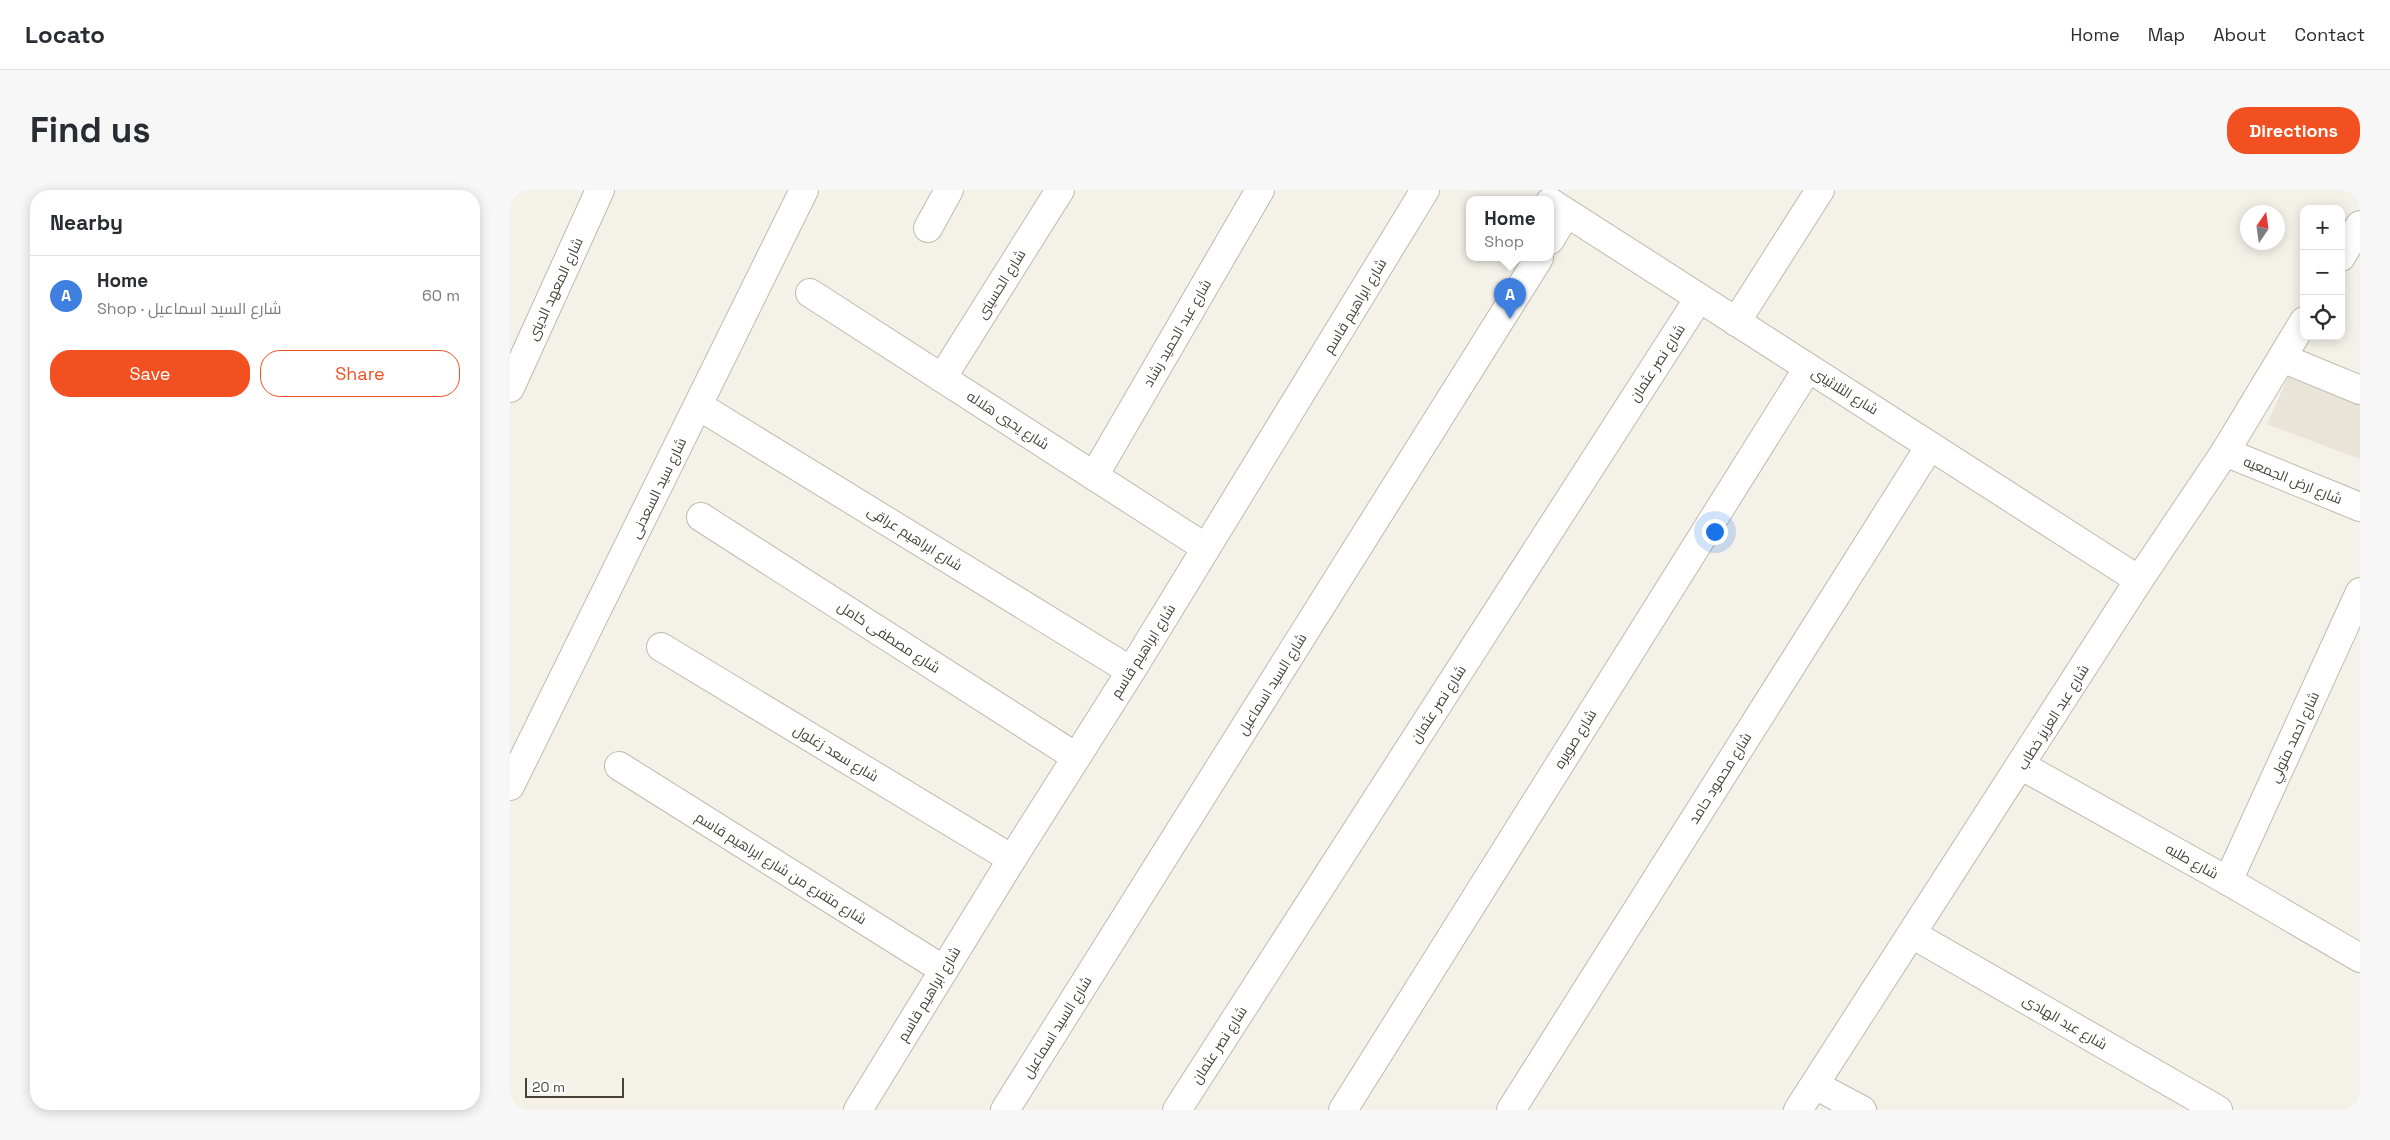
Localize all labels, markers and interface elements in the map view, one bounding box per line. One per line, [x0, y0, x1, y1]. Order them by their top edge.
text: Locato [25, 19, 105, 50]
text: Home [2071, 23, 2120, 46]
text: Map [2148, 23, 2185, 46]
text: About [2213, 23, 2267, 46]
text: Contact [2295, 23, 2365, 46]
button: Directions [2227, 107, 2360, 154]
text: Find us [30, 108, 151, 152]
popup [1466, 196, 1554, 261]
north arrow [2240, 205, 2285, 250]
map controls [2300, 205, 2345, 340]
button: + [2300, 205, 2345, 250]
text: Home [1484, 206, 1536, 231]
text: Nearby [50, 209, 123, 236]
text: Shop [1484, 231, 1524, 252]
street label: شارع المعهد الدينى [523, 235, 587, 343]
street label: شارع الحسينى [973, 246, 1029, 322]
button: − [2300, 250, 2345, 295]
street label: شارع ابراهيم قاسم [1320, 255, 1391, 357]
text: Home [97, 268, 148, 293]
street label: شارع عبد الحميد رشاد [1139, 276, 1215, 390]
pin: A [1494, 278, 1526, 319]
text: A [61, 285, 71, 306]
text: 60 m [422, 285, 460, 306]
button: locate [2300, 295, 2345, 340]
text: Shop · شارع السيد اسماعيل [97, 298, 281, 319]
street label: شارع نصر عثمان [1625, 321, 1689, 405]
button: Save [50, 350, 250, 397]
button: Share [260, 350, 460, 397]
street label: شارع الثلاثينى [1808, 363, 1882, 419]
street label: شارع يحيي هلاله [963, 387, 1053, 453]
street label: شارع سيد السعدنى [626, 435, 690, 541]
street label: شارع ارض الجمعيه [2241, 452, 2345, 508]
street label: شارع ابراهيم عراقى [864, 502, 966, 575]
your location [1702, 519, 1728, 545]
street label: شارع مصطفى كامل [834, 597, 944, 677]
street label: شارع ابراهيم قاسم [1107, 601, 1180, 702]
street label: شارع السيد اسماعيل [1233, 630, 1311, 738]
street label: شارع عبد العزيز خطاب [2013, 661, 2093, 773]
street label: شارع نصر عثمان [1406, 662, 1470, 746]
street label: شارع احمد متولي [2265, 689, 2326, 787]
street label: شارع صويره [1550, 706, 1600, 772]
street label: شارع سعد زغلول [790, 721, 882, 785]
street label: شارع محمود حامد [1685, 729, 1755, 827]
street label: شارع متفرع من شارع ابراهيم قاسم [692, 808, 870, 929]
street label: شارع طلبه [2162, 839, 2222, 883]
street label: شارع ابراهيم قاسم [894, 943, 965, 1045]
street label: شارع السيد اسماعيل [1018, 973, 1096, 1081]
street label: شارع عبد الهادى [2020, 991, 2110, 1053]
street label: شارع نصر عثمان [1187, 1003, 1251, 1087]
scale bar [525, 1075, 624, 1098]
text: 20 m [532, 1078, 565, 1096]

